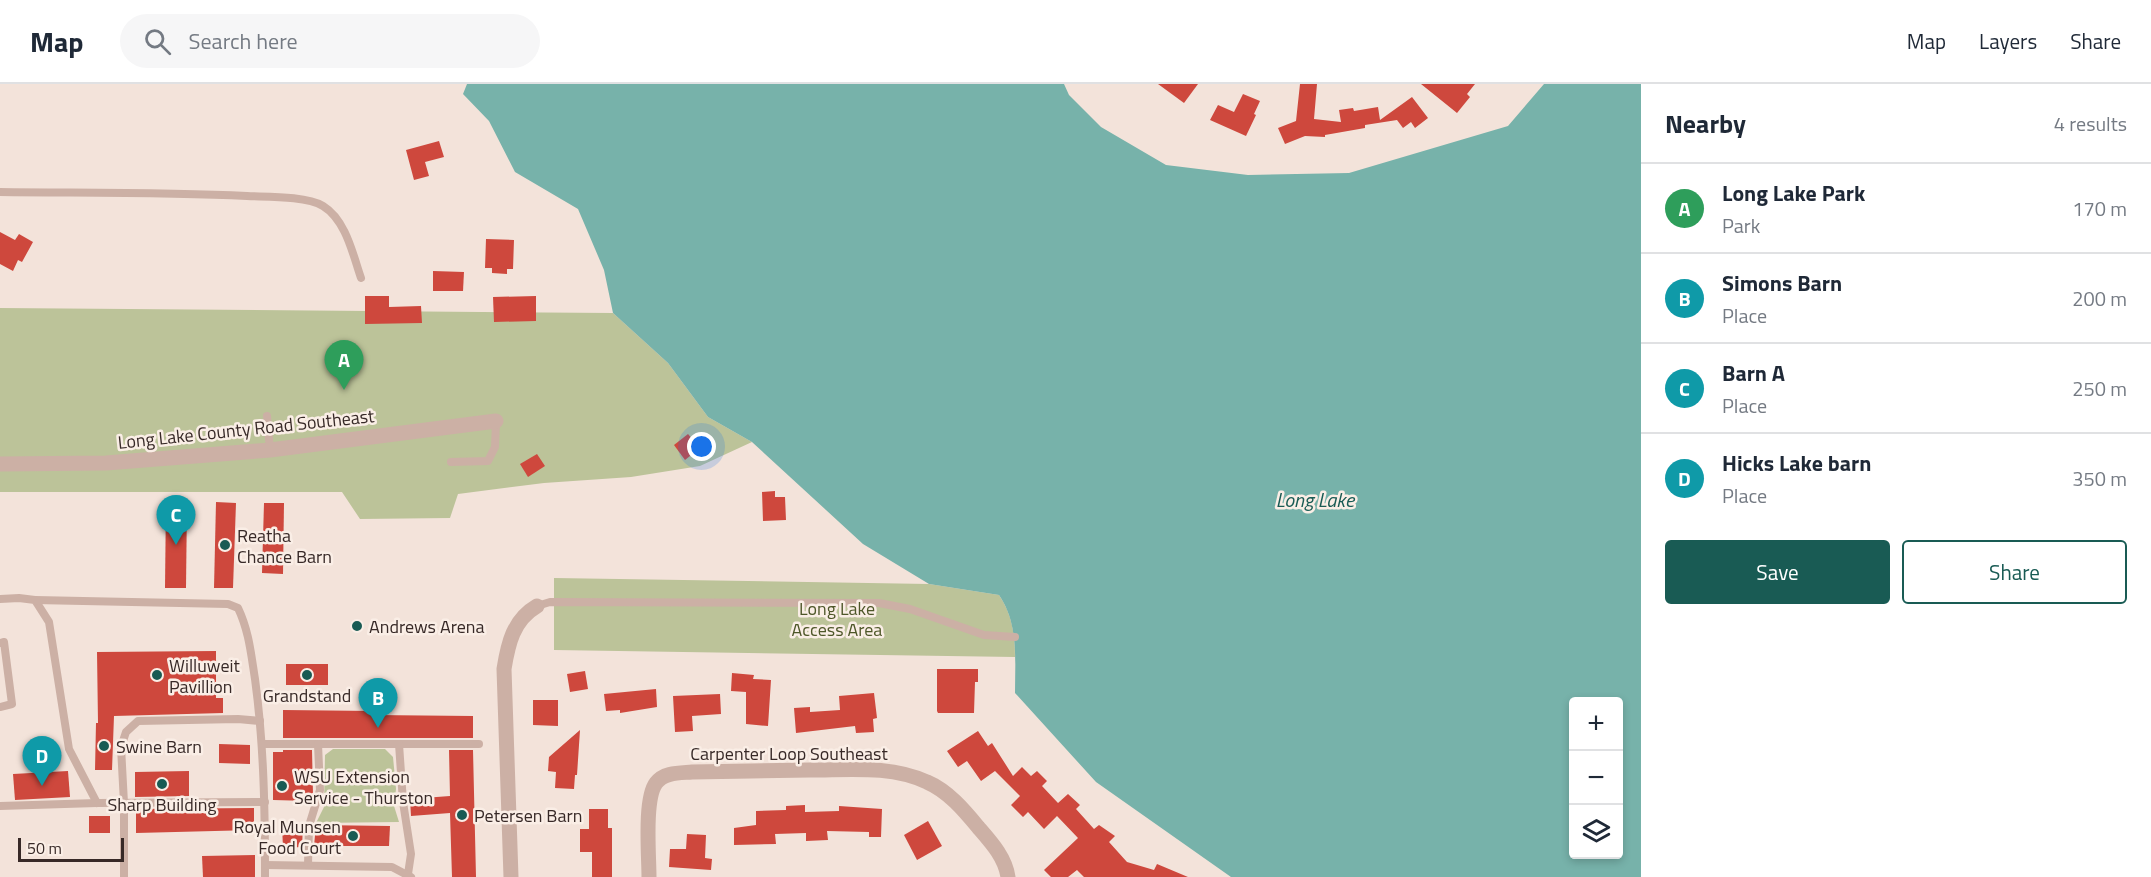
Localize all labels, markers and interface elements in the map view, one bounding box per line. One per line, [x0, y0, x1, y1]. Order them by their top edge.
search box [120, 14, 540, 68]
text: Map [30, 20, 84, 63]
text: Search here [189, 24, 298, 58]
icon: search [141, 25, 174, 58]
text: Map [1907, 25, 1946, 57]
text: Layers [1979, 25, 2037, 57]
text: Share [2070, 25, 2121, 57]
text: Nearby [1665, 104, 1746, 143]
text: 4 results [2054, 108, 2127, 139]
text: Long Lake Park [1722, 176, 1865, 210]
text: A [1678, 193, 1691, 224]
text: 170 m [2072, 193, 2127, 224]
text: Park [1722, 210, 1760, 241]
text: Simons Barn [1722, 266, 1842, 300]
text: B [1678, 283, 1691, 314]
text: 200 m [2072, 283, 2127, 314]
text: Place [1722, 300, 1767, 331]
pin: A [324, 340, 364, 390]
text: Barn A [1722, 356, 1785, 390]
text: C [1679, 373, 1690, 404]
text: 250 m [2072, 373, 2127, 404]
text: Place [1722, 390, 1767, 421]
street label: Long Lake County Road Southeast [116, 402, 376, 456]
your location [687, 432, 716, 461]
text: Hicks Lake barn [1722, 446, 1871, 480]
text: D [1678, 463, 1691, 494]
text: 350 m [2072, 463, 2127, 494]
text: Place [1722, 480, 1767, 511]
water label: Long Lake [1276, 484, 1356, 515]
pin: C [156, 496, 195, 545]
place label: Reatha Chance Barn [237, 522, 332, 570]
marker: Reatha Chance Barn [218, 538, 232, 552]
button: Save [1665, 540, 1890, 604]
button: Share [1902, 540, 2127, 604]
park label: Long Lake Access Area [792, 595, 882, 643]
place label: Andrews Arena [369, 613, 485, 640]
marker: Andrews Arena [350, 619, 364, 633]
place label: Willuweit Pavillion [169, 652, 240, 700]
marker: Willuweit Pavillion [150, 668, 164, 682]
marker: Grandstand [300, 668, 314, 682]
pin: B [358, 678, 398, 728]
place label: Grandstand [263, 682, 351, 709]
map controls [1569, 697, 1623, 859]
button: + [1569, 697, 1623, 751]
place label: Swine Barn [116, 733, 202, 760]
pin: D [22, 736, 62, 786]
marker: Swine Barn [97, 739, 111, 753]
street label: Carpenter Loop Southeast [690, 740, 888, 767]
button: − [1569, 751, 1623, 805]
place label: WSU Extension Service - Thurston [294, 763, 433, 811]
marker: Sharp Building [155, 777, 169, 791]
marker: WSU Extension Service - Thurston [275, 779, 289, 793]
place label: Sharp Building [107, 791, 217, 818]
place label: Petersen Barn [474, 802, 582, 829]
button: layers [1569, 805, 1623, 859]
marker: Petersen Barn [455, 808, 469, 822]
place label: Royal Munsen Food Court [234, 813, 342, 861]
marker: Royal Munsen Food Court [346, 829, 360, 843]
scale bar [18, 835, 124, 862]
text: 50 m [27, 836, 62, 860]

